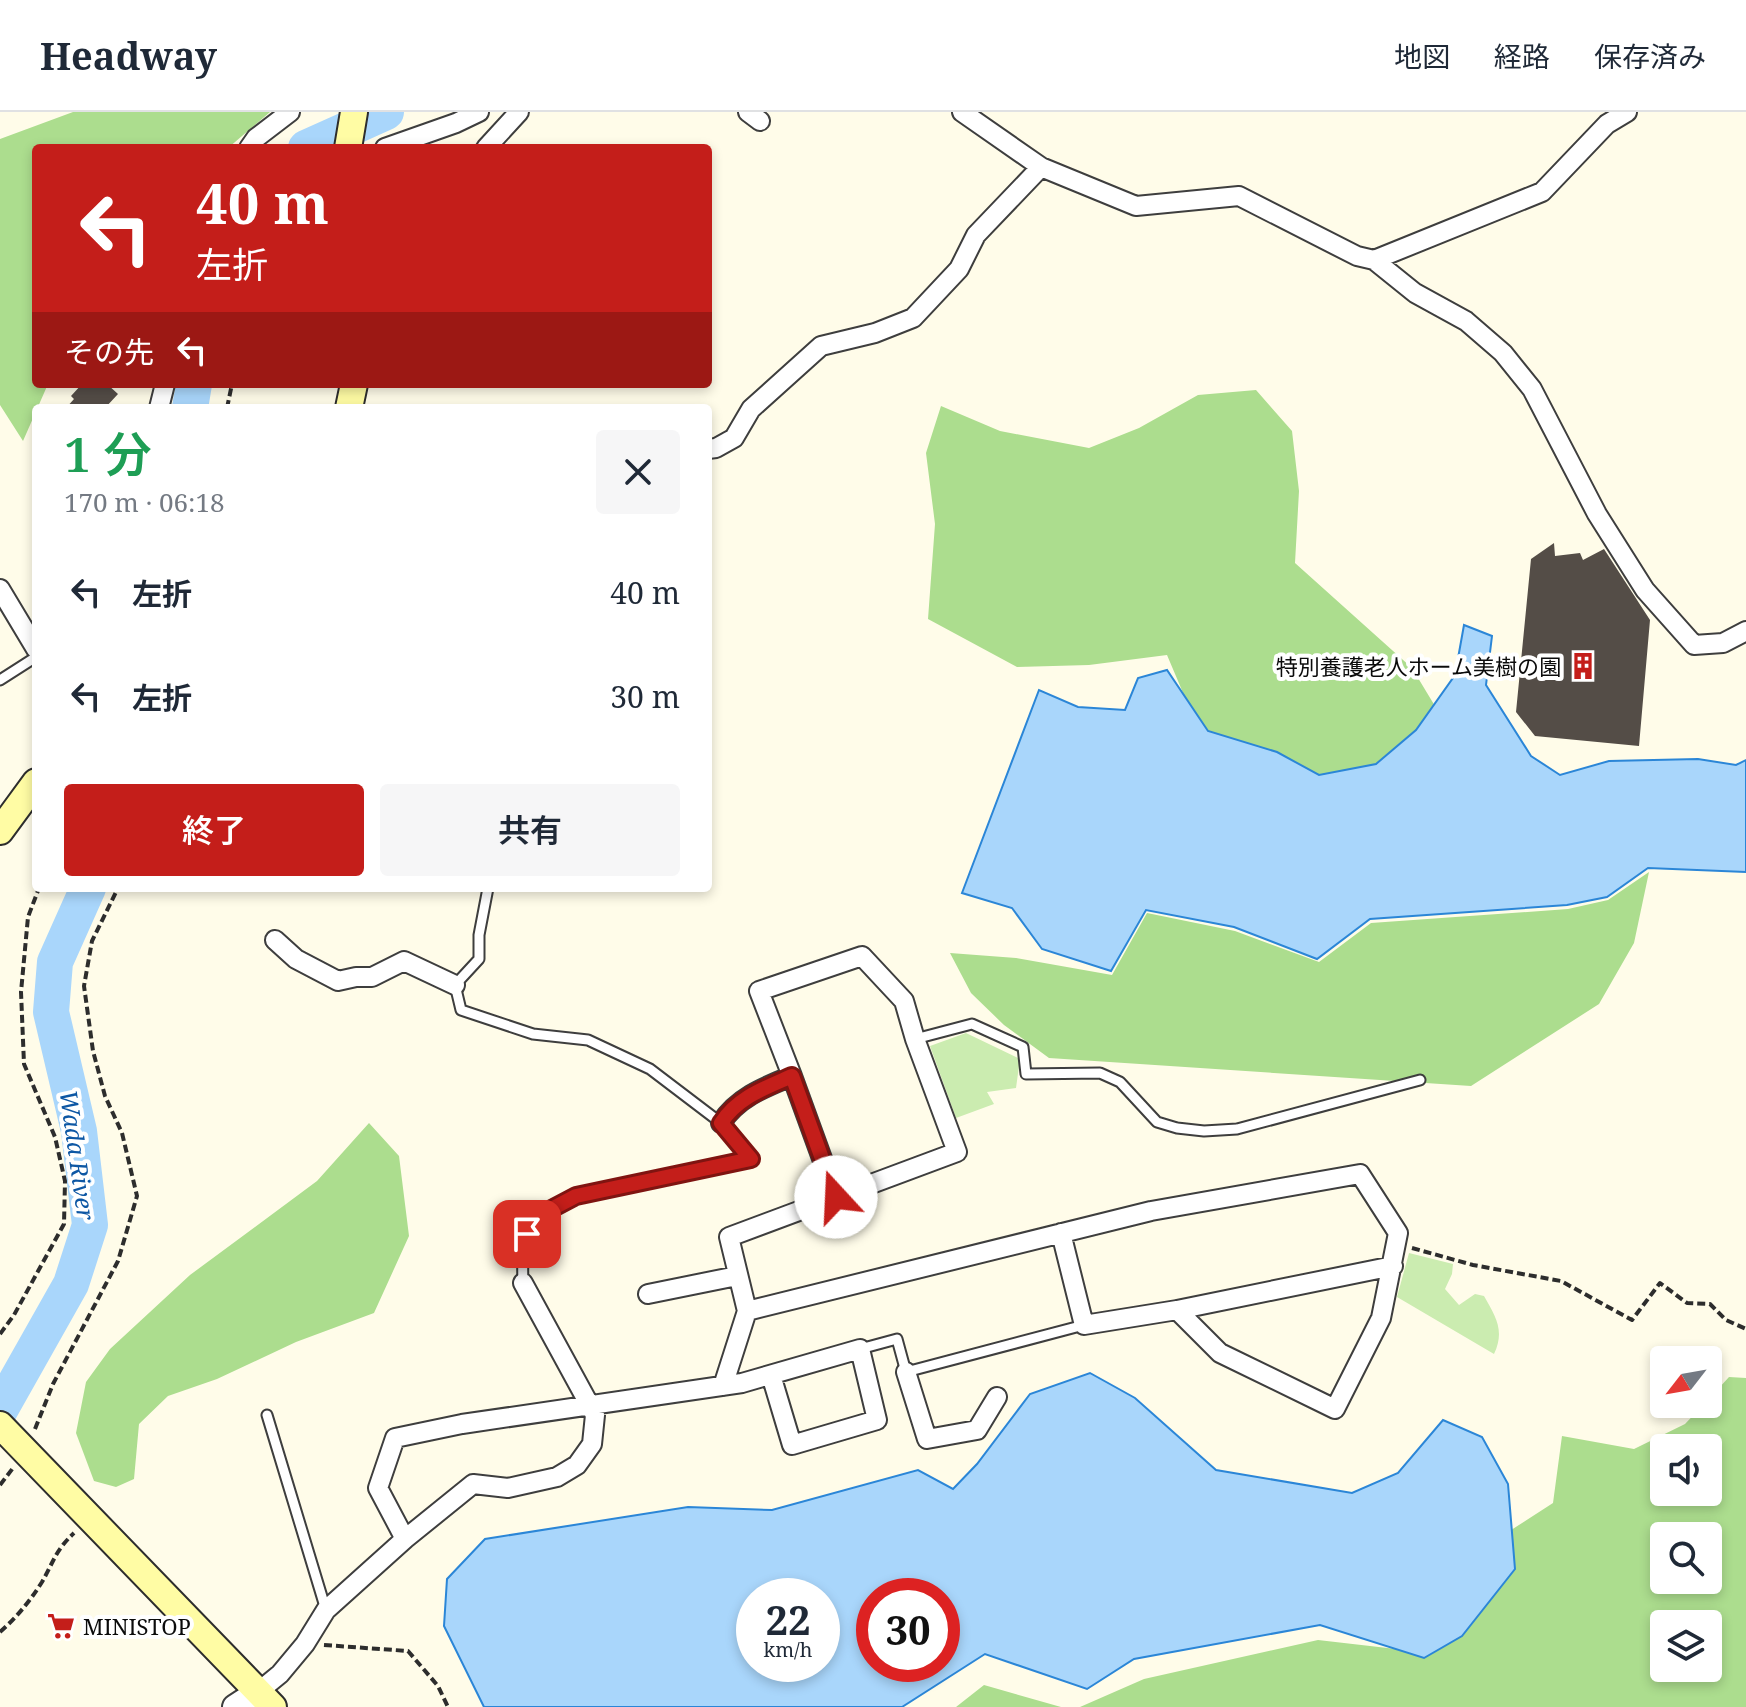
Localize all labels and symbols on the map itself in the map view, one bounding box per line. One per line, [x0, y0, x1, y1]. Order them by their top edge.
place label: 特別養護老人ホーム美樹の園 [1276, 651, 1561, 681]
building icon: 特別養護老人ホーム美樹の園 [1568, 651, 1598, 681]
water label: Wada River [53, 1088, 104, 1223]
position arrow [794, 1155, 878, 1239]
pin [493, 1200, 561, 1268]
north arrow [1650, 1346, 1722, 1418]
speed limit sign: 30 [856, 1578, 960, 1682]
supermarket icon: MINISTOP [46, 1611, 76, 1641]
place label: MINISTOP [83, 1611, 191, 1641]

